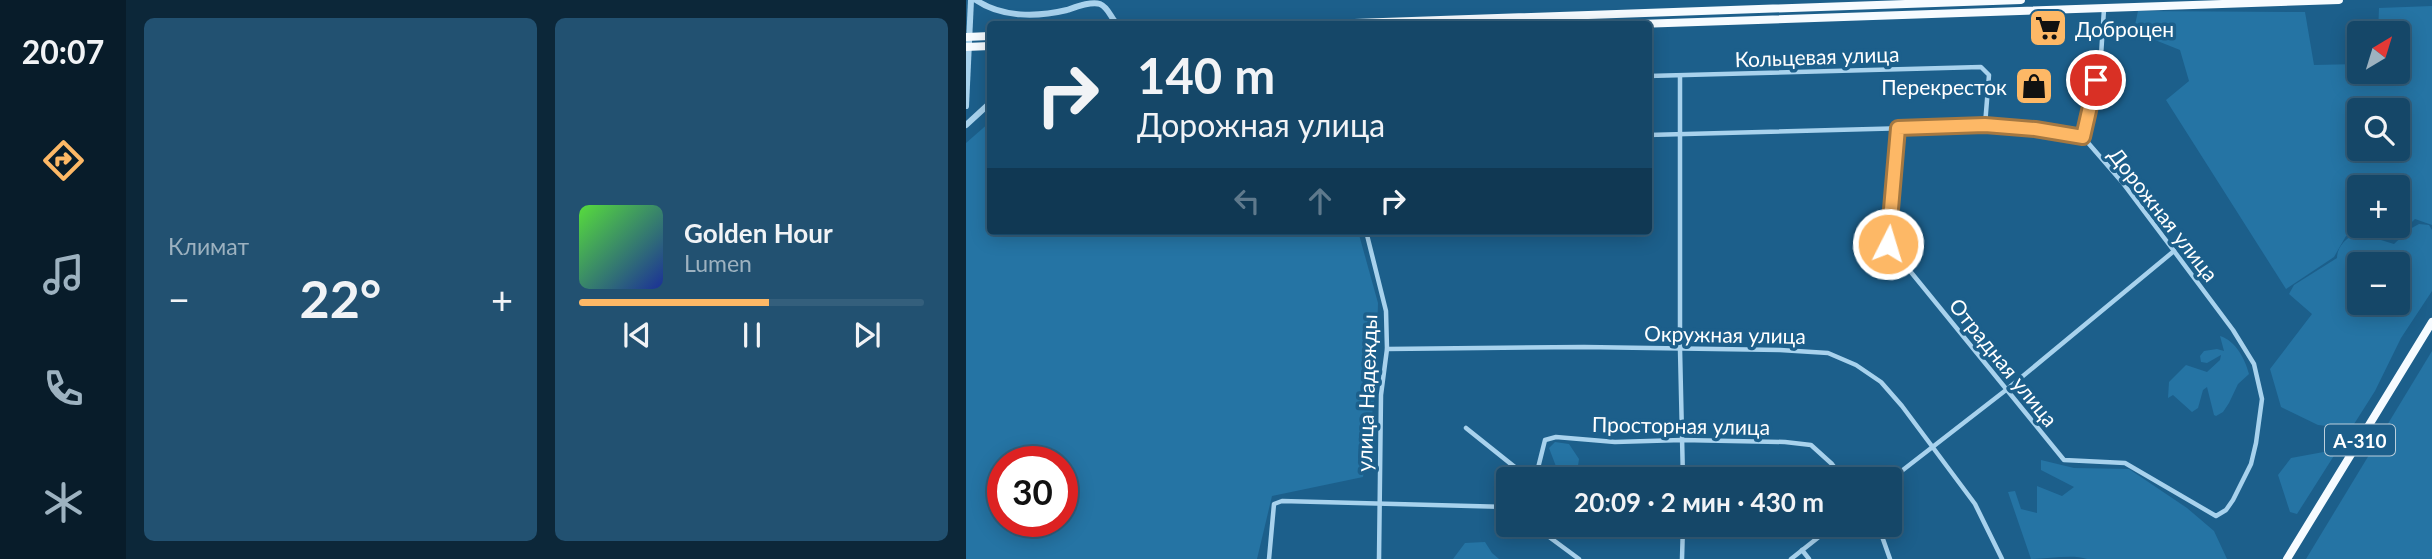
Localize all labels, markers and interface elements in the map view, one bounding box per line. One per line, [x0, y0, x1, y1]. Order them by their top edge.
supermarket icon: Доброцен [2027, 7, 2069, 49]
place label: Доброцен [2075, 16, 2174, 41]
north arrow [2347, 21, 2410, 84]
map controls [2347, 21, 2410, 315]
text: 20:07 [22, 32, 104, 71]
street label: Кольцевая улица [1734, 41, 1900, 71]
text: 140 m [1137, 46, 1275, 104]
icon: right [1022, 49, 1113, 140]
pin [2066, 50, 2126, 110]
icon: arrive [2077, 61, 2115, 99]
shop icon: Перекресток [2013, 65, 2055, 107]
place label: Перекресток [1881, 74, 2007, 99]
button: search [2347, 98, 2410, 161]
text: Дорожная улица [1137, 105, 1385, 144]
icon: directions [39, 136, 88, 185]
street label: Дорожная улица [2104, 142, 2224, 286]
button: + [2347, 175, 2410, 238]
icon: left [1228, 182, 1266, 220]
icon: ahead [1301, 182, 1339, 220]
icon: right [1374, 182, 1412, 220]
position arrow [1851, 207, 1925, 281]
text: Golden Hour [684, 217, 833, 249]
text: Климат [168, 232, 249, 260]
text: Lumen [684, 249, 752, 277]
icon: music [39, 250, 88, 299]
button: − [2347, 252, 2410, 315]
text: 22° [300, 267, 381, 329]
text: − [168, 276, 190, 322]
text: + [491, 276, 513, 322]
street label: Отрадная улица [1945, 293, 2063, 431]
street label: улица Надежды [1351, 314, 1381, 472]
icon: previous [618, 316, 656, 354]
icon: pause [733, 316, 771, 354]
icon: next [848, 316, 886, 354]
street label: Окружная улица [1644, 320, 1806, 348]
icon: phone [39, 364, 88, 413]
street label: Просторная улица [1592, 411, 1770, 439]
road number: А-310 [2325, 424, 2395, 456]
speed limit sign: 30 [987, 446, 1078, 537]
icon: climate [39, 478, 88, 527]
text: 20:09 · 2 мин · 430 m [1574, 486, 1824, 518]

